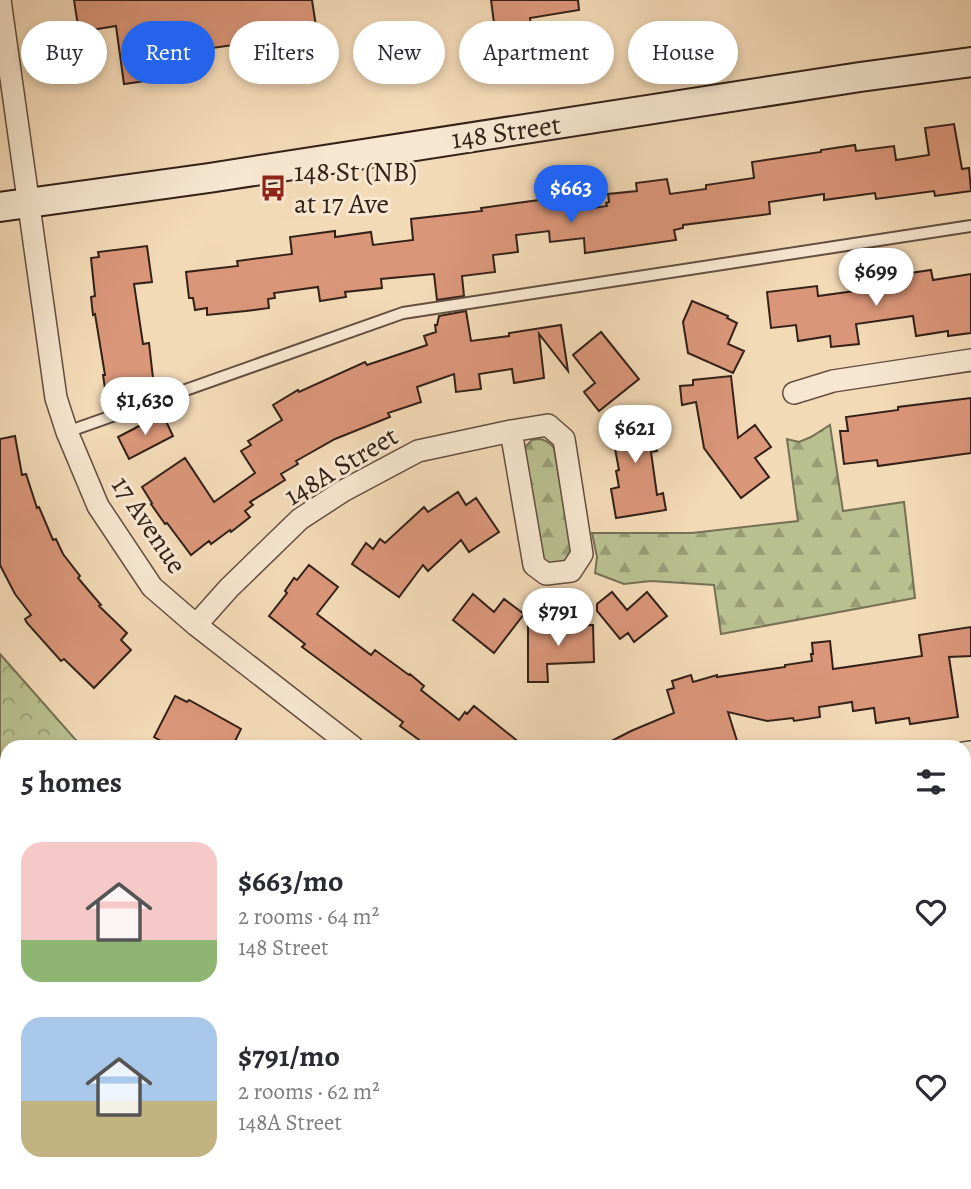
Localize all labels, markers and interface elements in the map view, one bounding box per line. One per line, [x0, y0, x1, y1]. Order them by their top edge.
chip: Buy [21, 21, 107, 84]
chip: Rent [121, 21, 215, 84]
chip: Filters [229, 21, 339, 84]
chip: New [353, 21, 445, 84]
chip: Apartment [459, 21, 614, 84]
chip: House [628, 21, 738, 84]
street label: 148 Street [449, 106, 563, 158]
place label: 148 St (NB) at 17 Ave [294, 153, 417, 223]
pin: $663 [530, 166, 612, 225]
text: $663 [550, 172, 592, 203]
bus stop icon: 148 St (NB) at 17 Ave [258, 173, 288, 203]
pin: $699 [835, 248, 917, 308]
text: $699 [855, 255, 897, 286]
pin: $1,630 [88, 378, 202, 437]
text: $1,630 [116, 384, 174, 415]
pin: $621 [594, 406, 676, 465]
text: $621 [615, 412, 655, 443]
street label: 148A Street [277, 417, 405, 515]
street label: 17 Avenue [102, 469, 196, 581]
pin: $791 [517, 588, 599, 648]
text: $791 [538, 595, 578, 626]
text: 5 homes [21, 762, 122, 802]
icon: filters [912, 763, 950, 801]
text: $663/mo [238, 861, 343, 901]
icon: home [77, 870, 161, 954]
icon: heart [912, 893, 950, 931]
text: 2 rooms · 64 m² [238, 901, 379, 932]
text: 148 Street [238, 932, 329, 963]
text: $791/mo [238, 1036, 340, 1076]
icon: home [77, 1045, 161, 1129]
icon: heart [912, 1068, 950, 1106]
text: 2 rooms · 62 m² [238, 1076, 380, 1107]
text: 148A Street [238, 1107, 342, 1138]

